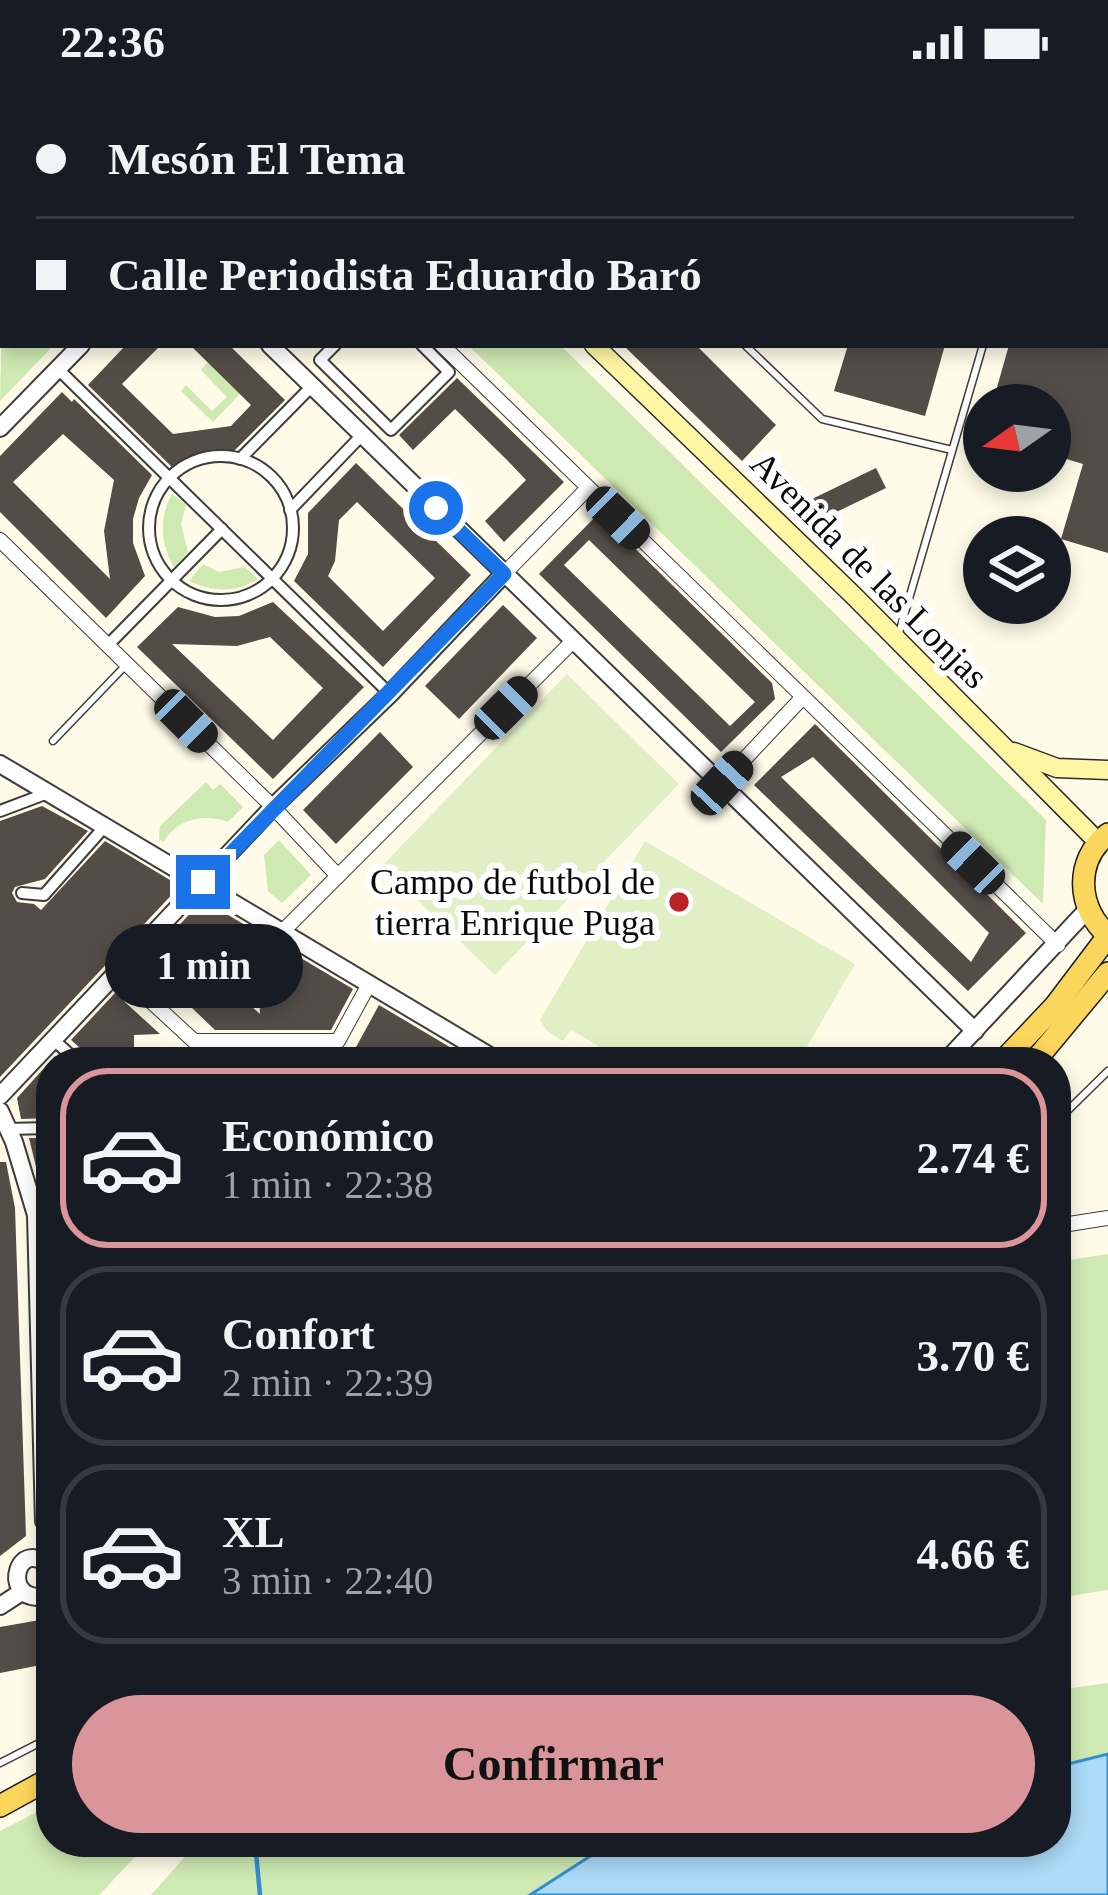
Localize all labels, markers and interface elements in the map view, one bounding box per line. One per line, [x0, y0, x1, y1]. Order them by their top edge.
text: 22:36 [60, 17, 165, 67]
text: Mesón El Tema [108, 134, 406, 184]
text: Calle Periodista Eduardo Baró [108, 250, 702, 300]
north arrow [963, 384, 1071, 492]
map controls [963, 384, 1071, 624]
street label: Avenida de las Lonjas [743, 443, 996, 696]
car [580, 480, 656, 556]
route start [409, 481, 463, 535]
button: layers [963, 516, 1071, 624]
car [468, 670, 544, 746]
car [148, 683, 224, 759]
car [684, 744, 760, 822]
car [935, 825, 1011, 901]
route end [176, 855, 230, 909]
place label: Campo de futbol de tierra Enrique Puga [370, 862, 655, 943]
marker: Campo de futbol de tierra Enrique Puga [666, 889, 692, 915]
callout: 1 min [104, 924, 302, 1008]
text: 1 min [157, 944, 251, 987]
icon: car [78, 1104, 186, 1212]
text: Económico [222, 1111, 434, 1161]
text: 2.74 € [917, 1133, 1029, 1183]
text: 1 min · 22:38 [222, 1163, 433, 1206]
icon: car [78, 1302, 186, 1410]
text: Confort [222, 1309, 374, 1359]
text: 3.70 € [917, 1331, 1029, 1381]
text: 2 min · 22:39 [222, 1361, 433, 1404]
icon: car [78, 1500, 186, 1608]
text: XL [222, 1507, 285, 1557]
text: 4.66 € [917, 1529, 1029, 1579]
text: 3 min · 22:40 [222, 1559, 433, 1602]
button: Confirmar [72, 1695, 1035, 1833]

